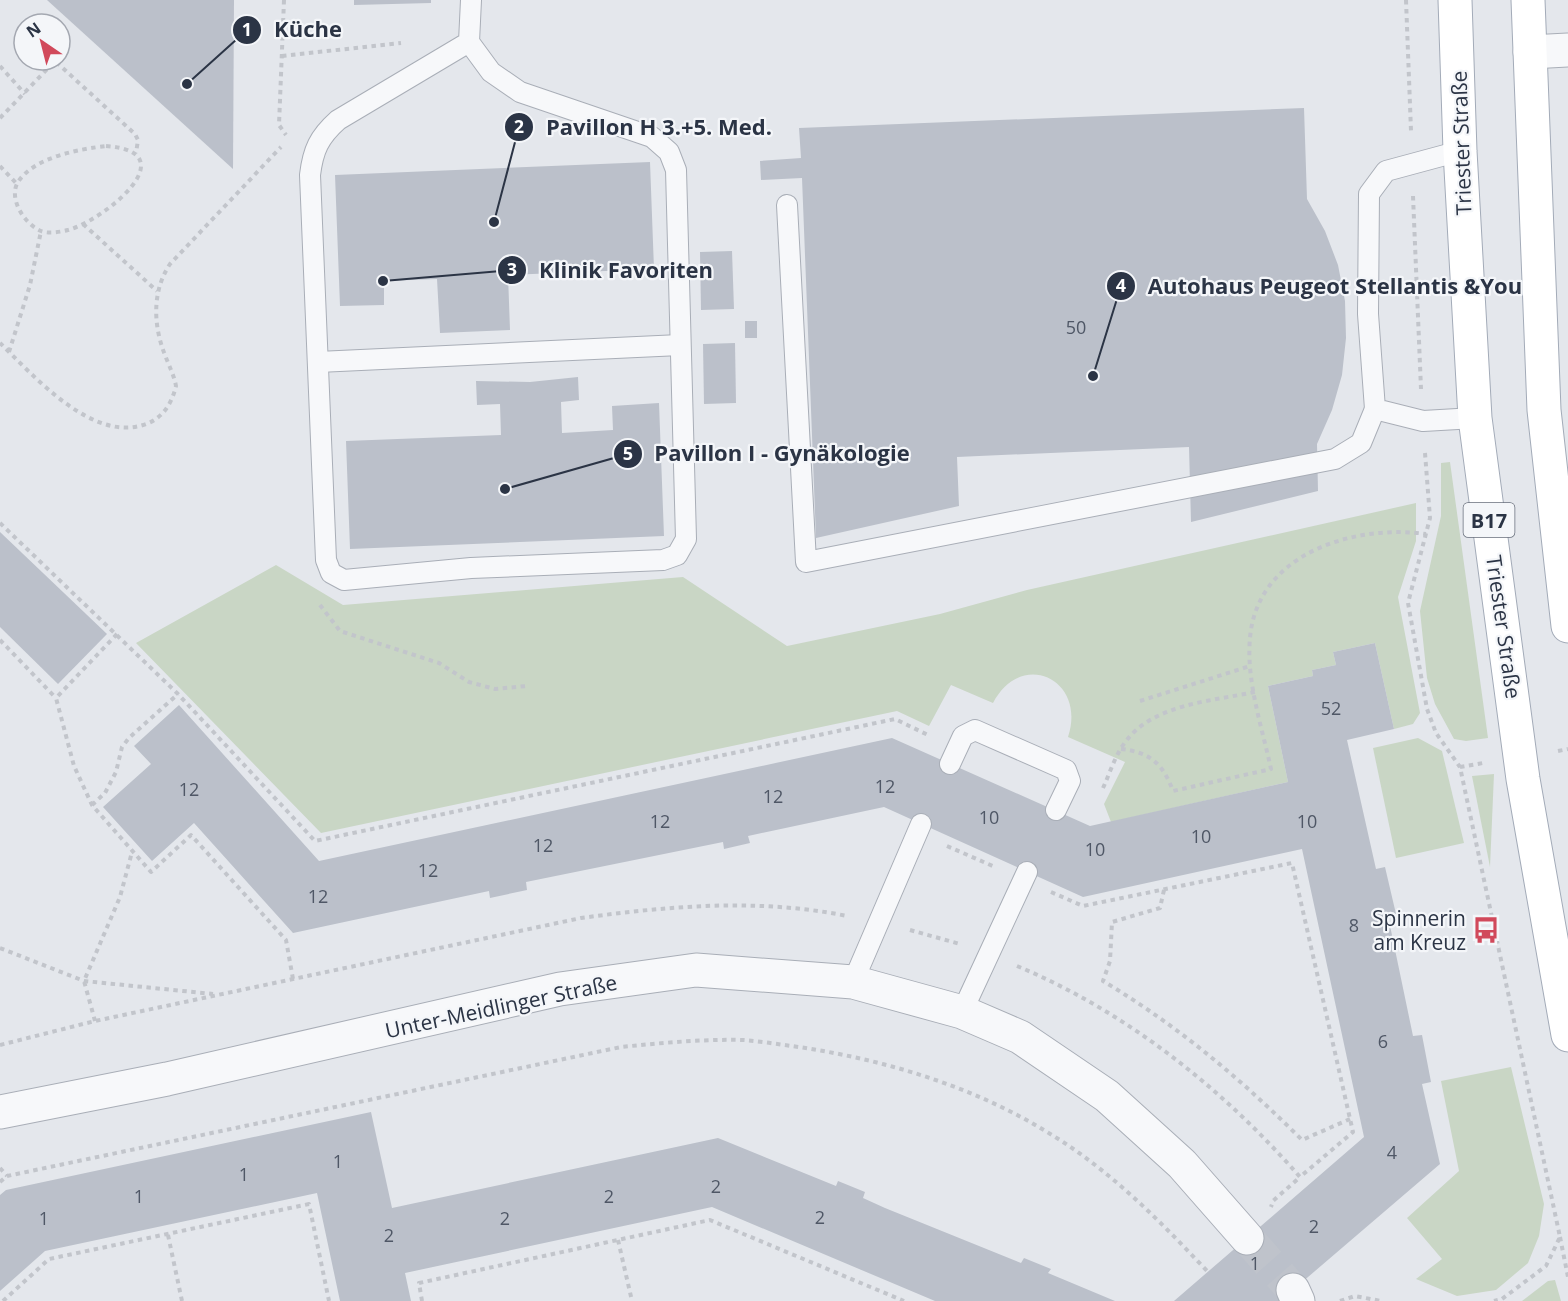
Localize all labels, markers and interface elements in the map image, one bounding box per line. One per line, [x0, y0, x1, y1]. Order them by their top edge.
callout: Küche [232, 10, 354, 50]
north arrow [12, 12, 72, 72]
text: Küche [274, 13, 342, 43]
text: N [22, 17, 45, 42]
text: 1 [242, 17, 252, 41]
street label: Triester Straße [1444, 70, 1478, 216]
callout: Pavillon H 3.+5. Med. [504, 107, 784, 147]
text: Pavillon H 3.+5. Med. [546, 111, 772, 141]
text: 2 [514, 114, 524, 138]
callout: Klinik Favoriten [497, 250, 724, 290]
text: Klinik Favoriten [539, 254, 713, 284]
text: 3 [507, 257, 517, 281]
callout: Autohaus Peugeot Stellantis &You [1106, 266, 1534, 306]
text: Autohaus Peugeot Stellantis &You [1148, 270, 1522, 300]
text: 4 [1116, 273, 1126, 297]
house number: 50 [1066, 315, 1086, 339]
callout: Pavillon I - Gynäkologie [613, 434, 922, 474]
text: Pavillon I - Gynäkologie [654, 437, 910, 467]
text: 5 [623, 441, 633, 465]
road number: B17 [1464, 503, 1514, 537]
street label: Triester Straße [1480, 553, 1528, 701]
house number: 52 [1321, 696, 1341, 720]
house number: 12 [875, 774, 895, 798]
house number: 12 [179, 777, 199, 801]
house number: 12 [763, 784, 783, 808]
house number: 10 [979, 805, 999, 829]
house number: 12 [650, 809, 670, 833]
house number: 10 [1297, 809, 1317, 833]
house number: 10 [1191, 824, 1211, 848]
house number: 12 [533, 833, 553, 857]
house number: 10 [1085, 837, 1105, 861]
house number: 12 [418, 858, 438, 882]
house number: 12 [308, 884, 328, 908]
place label: Spinnerin am Kreuz [1372, 904, 1466, 956]
house number: 8 [1349, 913, 1359, 937]
bus stop icon: Spinnerin am Kreuz [1471, 915, 1501, 945]
street label: Unter-Meidlinger Straße [382, 968, 620, 1044]
house number: 6 [1378, 1029, 1388, 1053]
house number: 4 [1387, 1140, 1397, 1164]
house number: 1 [333, 1149, 343, 1173]
house number: 1 [239, 1162, 249, 1186]
house number: 2 [711, 1174, 721, 1198]
house number: 1 [134, 1184, 144, 1208]
house number: 2 [604, 1184, 614, 1208]
house number: 2 [815, 1205, 825, 1229]
house number: 1 [39, 1206, 49, 1230]
house number: 2 [500, 1206, 510, 1230]
house number: 2 [1309, 1214, 1319, 1238]
house number: 2 [384, 1223, 394, 1247]
house number: 1 [1250, 1251, 1260, 1275]

